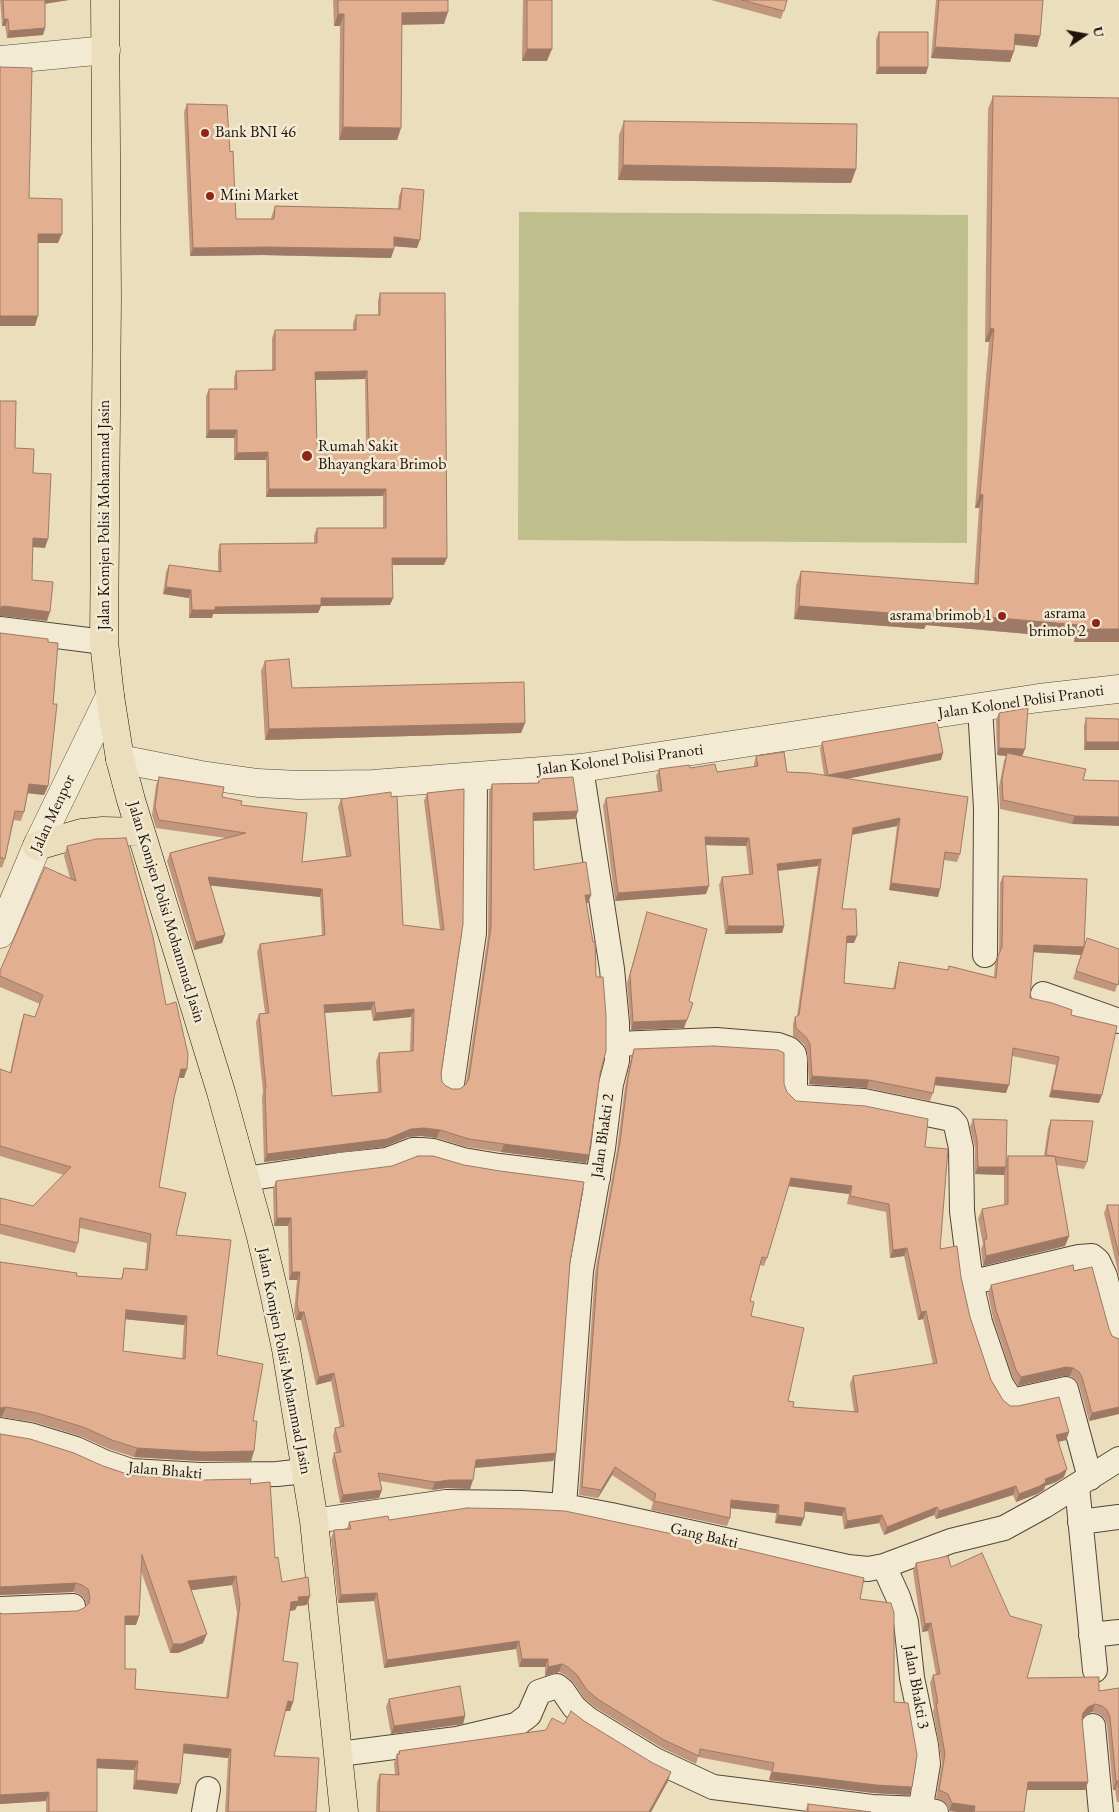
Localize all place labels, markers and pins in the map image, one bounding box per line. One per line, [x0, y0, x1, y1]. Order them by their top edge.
place label: Bank BNI 46 [215, 123, 296, 143]
marker: Bank BNI 46 [199, 127, 211, 139]
place label: Mini Market [220, 186, 298, 206]
marker: Mini Market [204, 190, 216, 202]
place label: Rumah Sakit Bhayangkara Brimob [318, 437, 446, 475]
marker: Rumah Sakit Bhayangkara Brimob [300, 449, 314, 463]
place label: asrama brimob 2 [1029, 604, 1086, 642]
place label: asrama brimob 1 [890, 606, 992, 626]
marker: asrama brimob 1 [996, 610, 1008, 622]
marker: asrama brimob 2 [1090, 617, 1102, 629]

